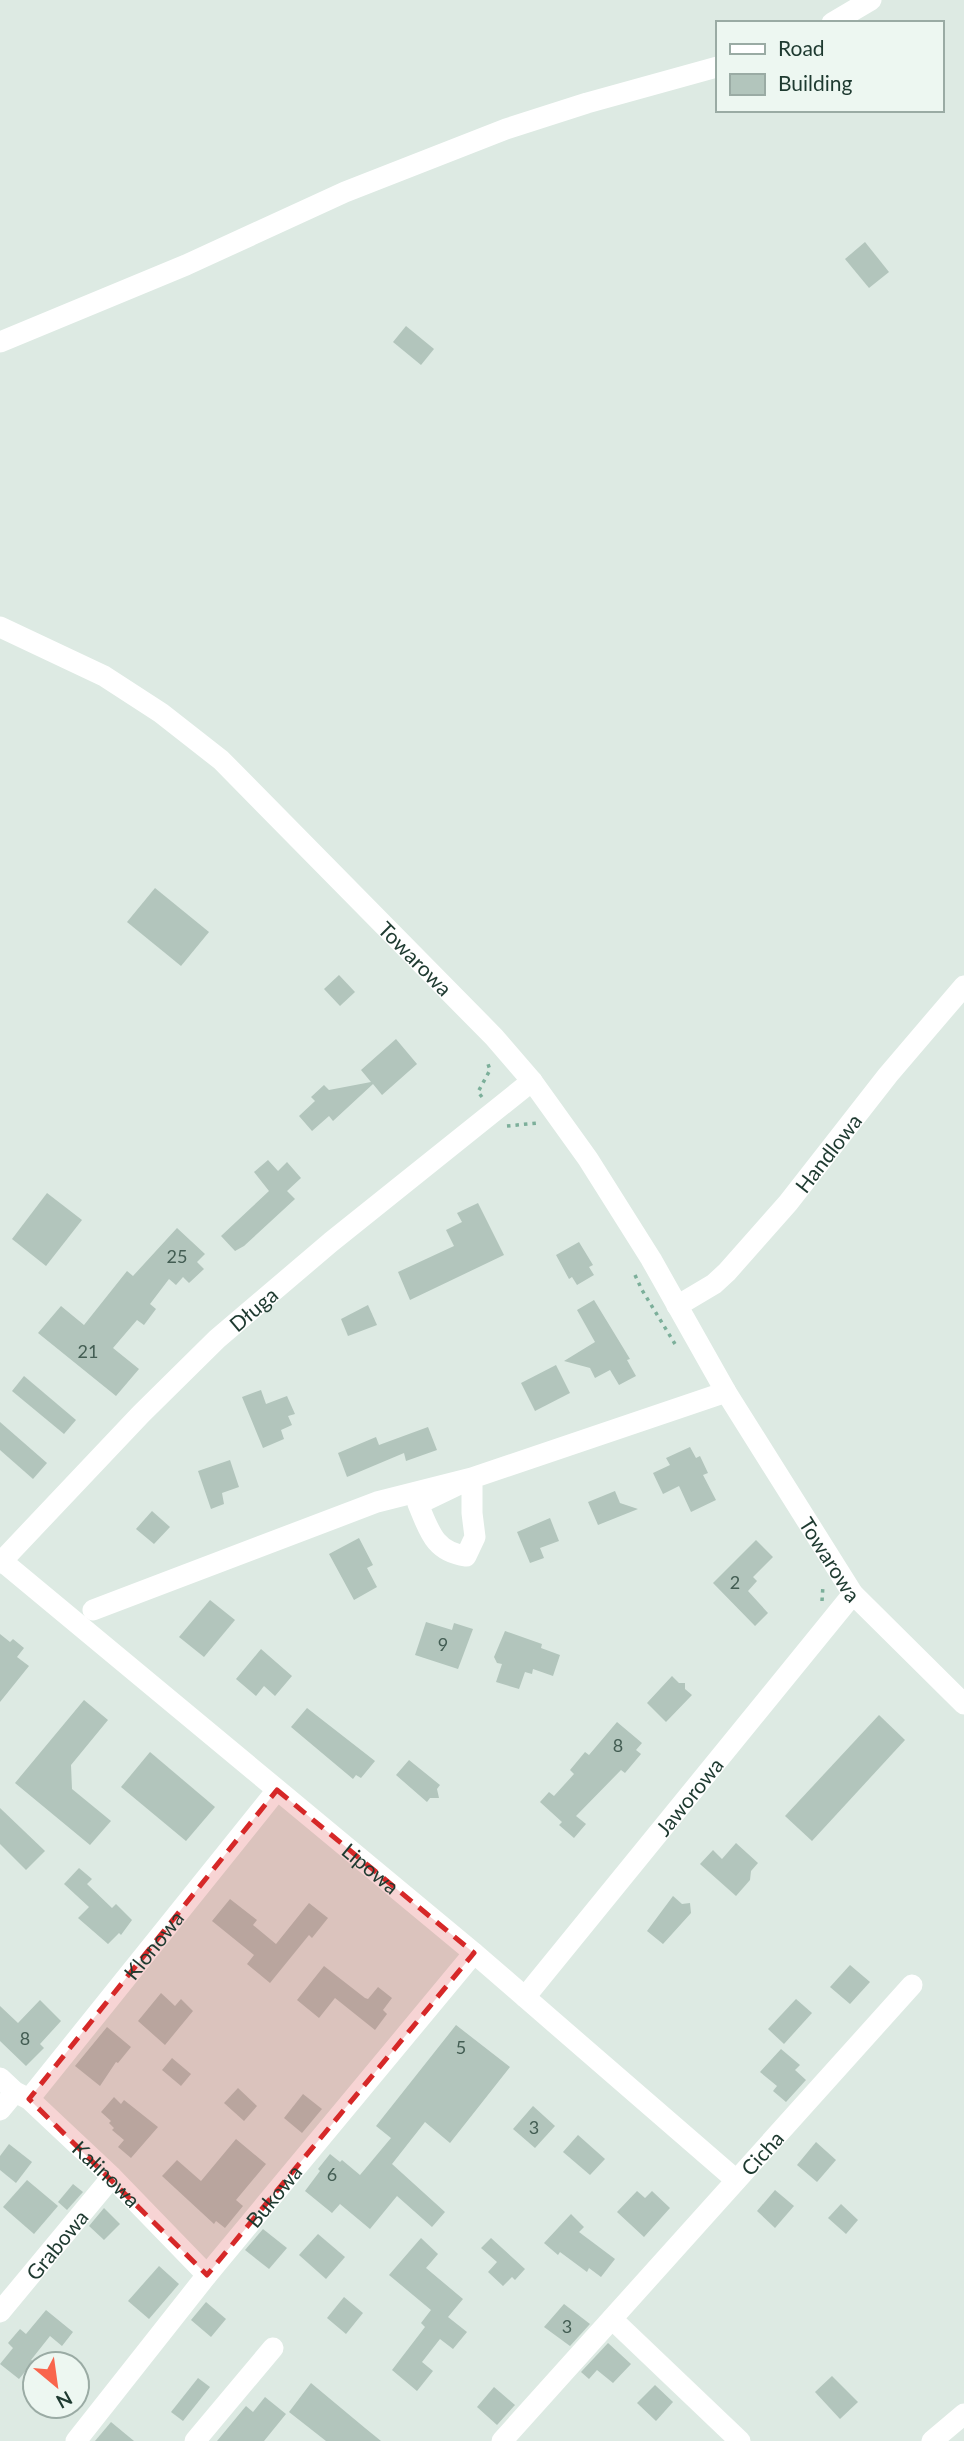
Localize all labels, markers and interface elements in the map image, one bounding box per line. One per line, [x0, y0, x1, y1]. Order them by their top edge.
legend [716, 21, 943, 112]
text: Road [778, 35, 825, 60]
text: Building [778, 70, 853, 95]
street label: Towarowa [374, 916, 458, 1000]
street label: Handlowa [789, 1108, 866, 1197]
house number: 25 [167, 1245, 187, 1267]
street label: Długa [224, 1281, 282, 1336]
house number: 21 [78, 1340, 98, 1362]
street label: Towarowa [795, 1512, 866, 1607]
house number: 2 [730, 1571, 740, 1593]
house number: 9 [438, 1633, 448, 1655]
house number: 8 [613, 1734, 623, 1756]
street label: Jaworowa [649, 1752, 728, 1840]
street label: Lipowa [338, 1837, 405, 1898]
street label: Klonowa [118, 1905, 188, 1984]
house number: 8 [20, 2027, 30, 2049]
house number: 5 [456, 2036, 466, 2058]
house number: 3 [529, 2116, 539, 2138]
street label: Cicha [735, 2125, 788, 2180]
street label: Kalinowa [68, 2135, 146, 2212]
street label: Bukowa [240, 2159, 306, 2232]
house number: 6 [327, 2163, 337, 2185]
street label: Grabowa [20, 2204, 92, 2284]
house number: 3 [562, 2315, 572, 2337]
north arrow [21, 2350, 91, 2420]
text: N [53, 2387, 76, 2414]

